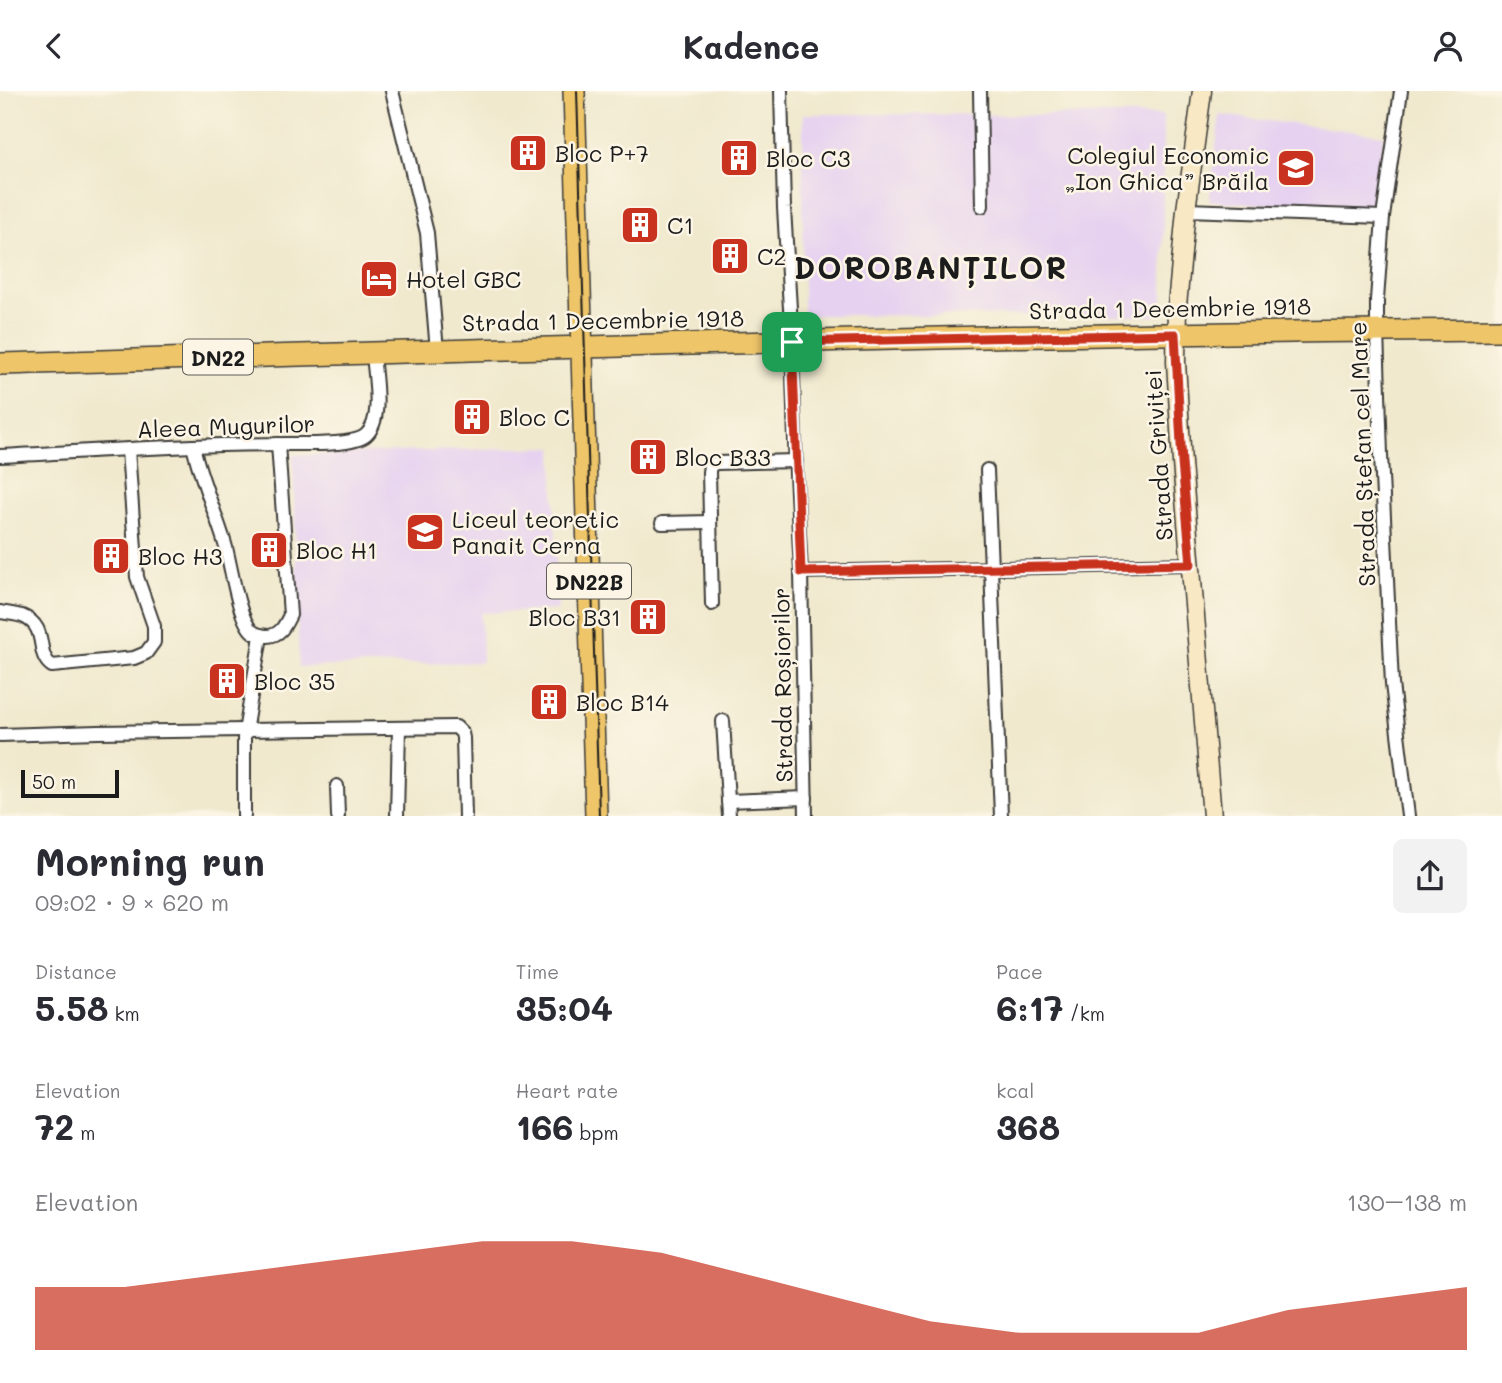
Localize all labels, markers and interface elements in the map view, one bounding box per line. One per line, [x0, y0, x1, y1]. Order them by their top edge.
text: Kadence [683, 25, 819, 67]
icon: back [35, 27, 73, 65]
icon: person [1429, 27, 1467, 65]
building icon: Bloc P+7 [507, 132, 549, 174]
building icon: Bloc C3 [718, 137, 760, 179]
place label: Bloc P+7 [555, 138, 649, 168]
place label: Colegiul Economic „Ion Ghica” Brăila [1065, 140, 1269, 196]
place label: Bloc C3 [766, 143, 850, 173]
school or university icon: Colegiul Economic „Ion Ghica” Brăila [1275, 147, 1317, 189]
building icon: C1 [619, 204, 661, 246]
place label: C1 [667, 210, 694, 240]
building icon: C2 [709, 235, 751, 277]
place label: C2 [757, 241, 786, 271]
district label: DOROBANȚILOR [794, 247, 1068, 288]
hotel icon: Hotel GBC [358, 258, 400, 300]
place label: Hotel GBC [406, 264, 521, 294]
street label: Strada 1 Decembrie 1918 [1029, 291, 1311, 325]
street label: Strada 1 Decembrie 1918 [462, 303, 744, 337]
pin [762, 312, 822, 372]
street label: Strada Ștefan cel Mare [1342, 321, 1383, 587]
icon: arrive [773, 323, 811, 361]
road number: DN22 [183, 339, 253, 375]
street label: Strada Griviței [1137, 368, 1180, 542]
building icon: Bloc C [451, 396, 493, 438]
place label: Bloc C [499, 402, 570, 432]
street label: Aleea Mugurilor [136, 408, 316, 444]
building icon: Bloc B33 [627, 436, 669, 478]
place label: Bloc B33 [675, 442, 771, 472]
place label: Liceul teoretic Panait Cerna [452, 504, 619, 560]
school or university icon: Liceul teoretic Panait Cerna [404, 511, 446, 553]
building icon: Bloc H1 [248, 529, 290, 571]
building icon: Bloc H3 [90, 535, 132, 577]
place label: Bloc H1 [296, 535, 377, 565]
place label: Bloc H3 [138, 541, 222, 571]
road number: DN22B [547, 563, 631, 599]
street label: Strada Roșiorilor [765, 587, 800, 783]
building icon: Bloc B31 [627, 596, 669, 638]
place label: Bloc B31 [528, 602, 621, 632]
building icon: Bloc 35 [206, 660, 248, 702]
place label: Bloc 35 [254, 666, 335, 696]
building icon: Bloc B14 [528, 681, 570, 723]
place label: Bloc B14 [576, 687, 669, 717]
scale bar [21, 767, 119, 799]
text: 50 m [32, 769, 76, 794]
text: Morning run [35, 836, 265, 886]
button: share [1393, 839, 1467, 913]
text: 09:02 · 9 × 620 m [35, 887, 229, 917]
text: Distance [35, 959, 117, 984]
text: Time [516, 959, 559, 984]
text: Pace [996, 959, 1043, 984]
text: 5.58 [35, 984, 108, 1030]
text: 35:04 [516, 984, 613, 1030]
text: 6:17 [996, 984, 1064, 1030]
text: km [108, 1001, 140, 1026]
text: /km [1064, 1001, 1105, 1026]
text: Elevation [35, 1078, 120, 1103]
text: Heart rate [516, 1078, 618, 1103]
text: kcal [996, 1078, 1034, 1103]
text: 72 [35, 1103, 74, 1149]
text: 166 [516, 1103, 574, 1149]
text: 368 [996, 1103, 1060, 1149]
text: m [74, 1120, 95, 1145]
text: bpm [574, 1120, 619, 1145]
text: Elevation [35, 1187, 138, 1217]
text: 130–138 m [1347, 1187, 1467, 1217]

